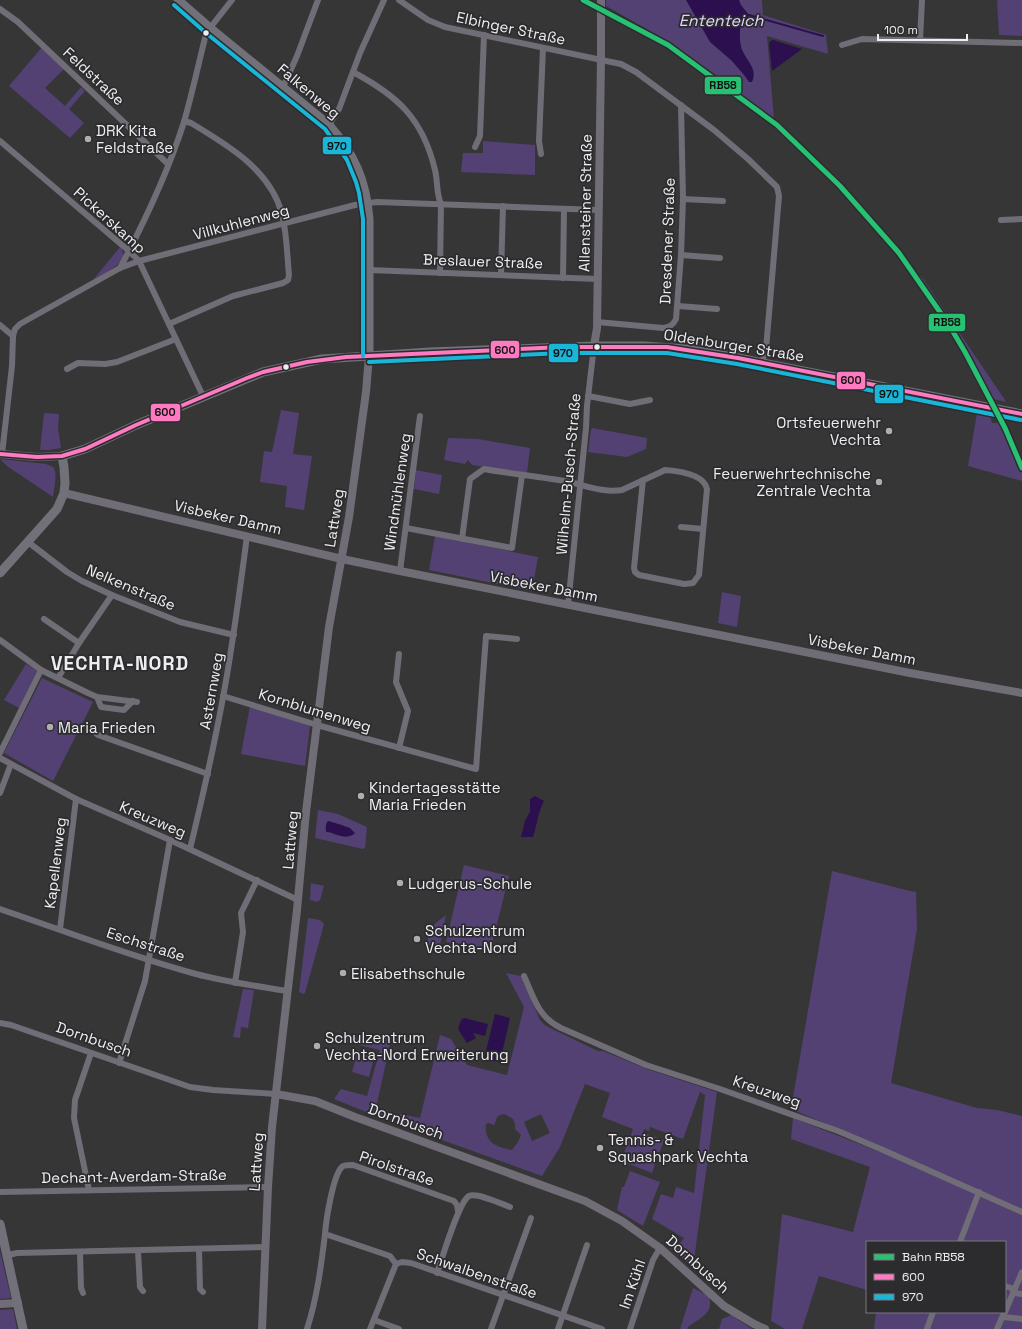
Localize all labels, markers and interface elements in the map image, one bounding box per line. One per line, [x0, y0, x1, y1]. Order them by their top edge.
street label: Elbinger Straße [455, 7, 567, 49]
water label: Ententeich [679, 10, 764, 31]
scale bar [878, 16, 967, 42]
text: 100 m [884, 22, 918, 38]
unlabelled marker [201, 28, 211, 38]
street label: Feldstraße [59, 43, 129, 109]
street label: Falkenweg [274, 59, 344, 123]
line badge: RB58 [704, 76, 742, 95]
text: RB58 [709, 78, 737, 92]
place label: DRK Kita Feldstraße [96, 121, 173, 157]
marker: DRK Kita Feldstraße [83, 134, 93, 144]
street label: Allensteiner Straße [574, 134, 596, 272]
line badge: 970 [322, 136, 352, 155]
text: 970 [327, 139, 347, 153]
street label: Dresdener Straße [655, 177, 679, 305]
street label: Pickerskamp [70, 183, 150, 257]
street label: Villkuhlenweg [191, 200, 291, 244]
street label: Breslauer Straße [423, 249, 543, 273]
line badge: RB58 [928, 313, 966, 332]
text: RB58 [933, 315, 961, 329]
street label: Oldenburger Straße [662, 325, 806, 366]
line badge: 600 [490, 340, 520, 359]
unlabelled marker [592, 342, 602, 352]
text: 600 [494, 343, 516, 357]
line badge: 970 [548, 343, 579, 363]
text: 970 [553, 346, 573, 360]
unlabelled marker [281, 362, 291, 372]
line badge: 600 [836, 371, 866, 390]
text: 600 [840, 373, 862, 387]
line badge: 970 [874, 384, 904, 404]
text: 970 [879, 387, 899, 401]
street label: Wilhelm-Busch-Straße [551, 392, 585, 556]
line badge: 600 [150, 403, 181, 422]
text: 600 [154, 405, 176, 419]
place label: Ortsfeuerwehr Vechta [776, 413, 881, 449]
marker: Ortsfeuerwehr Vechta [884, 426, 894, 436]
street label: Windmühlenweg [379, 432, 415, 552]
place label: Feuerwehrtechnische Zentrale Vechta [713, 464, 871, 500]
marker: Feuerwehrtechnische Zentrale Vechta [874, 477, 884, 487]
street label: Lattweg [320, 487, 348, 549]
street label: Visbeker Damm [172, 495, 284, 539]
street label: Nelkenstraße [83, 560, 179, 614]
street label: Visbeker Damm [488, 566, 600, 606]
street label: Visbeker Damm [806, 629, 918, 669]
district label: VECHTA-NORD [51, 651, 189, 676]
street label: Asternweg [195, 651, 227, 731]
street label: Kornblumenweg [256, 684, 374, 736]
place label: Maria Frieden [58, 718, 155, 737]
marker: Maria Frieden [45, 722, 55, 732]
place label: Kindertagesstätte Maria Frieden [369, 778, 501, 814]
marker: Kindertagesstätte Maria Frieden [356, 791, 366, 801]
street label: Kreuzweg [117, 796, 189, 842]
street label: Lattweg [278, 810, 302, 870]
street label: Kapellenweg [40, 816, 70, 910]
place label: Ludgerus-Schule [408, 874, 532, 893]
marker: Ludgerus-Schule [395, 878, 405, 888]
place label: Schulzentrum Vechta-Nord [425, 921, 525, 957]
street label: Eschstraße [104, 922, 188, 966]
marker: Schulzentrum Vechta-Nord [412, 934, 422, 944]
place label: Elisabethschule [351, 964, 465, 983]
marker: Elisabethschule [338, 968, 348, 978]
street label: Dornbusch [54, 1017, 134, 1061]
place label: Schulzentrum Vechta-Nord Erweiterung [325, 1028, 509, 1064]
marker: Schulzentrum Vechta-Nord Erweiterung [312, 1041, 322, 1051]
street label: Kreuzweg [730, 1070, 804, 1112]
street label: Dornbusch [366, 1099, 446, 1143]
place label: Tennis- & Squashpark Vechta [608, 1130, 749, 1166]
street label: Lattweg [244, 1132, 268, 1192]
marker: Tennis- & Squashpark Vechta [595, 1143, 605, 1153]
street label: Pirolstraße [357, 1146, 437, 1190]
street label: Dechant-Averdam-Straße [41, 1165, 227, 1187]
street label: Dornbusch [662, 1231, 734, 1297]
legend [866, 1241, 1006, 1313]
street label: Schwalbenstraße [414, 1243, 540, 1303]
text: Bahn RB58 [902, 1249, 965, 1265]
street label: Im Kühl [615, 1257, 649, 1311]
text: 600 [902, 1269, 925, 1285]
text: 970 [902, 1289, 924, 1305]

